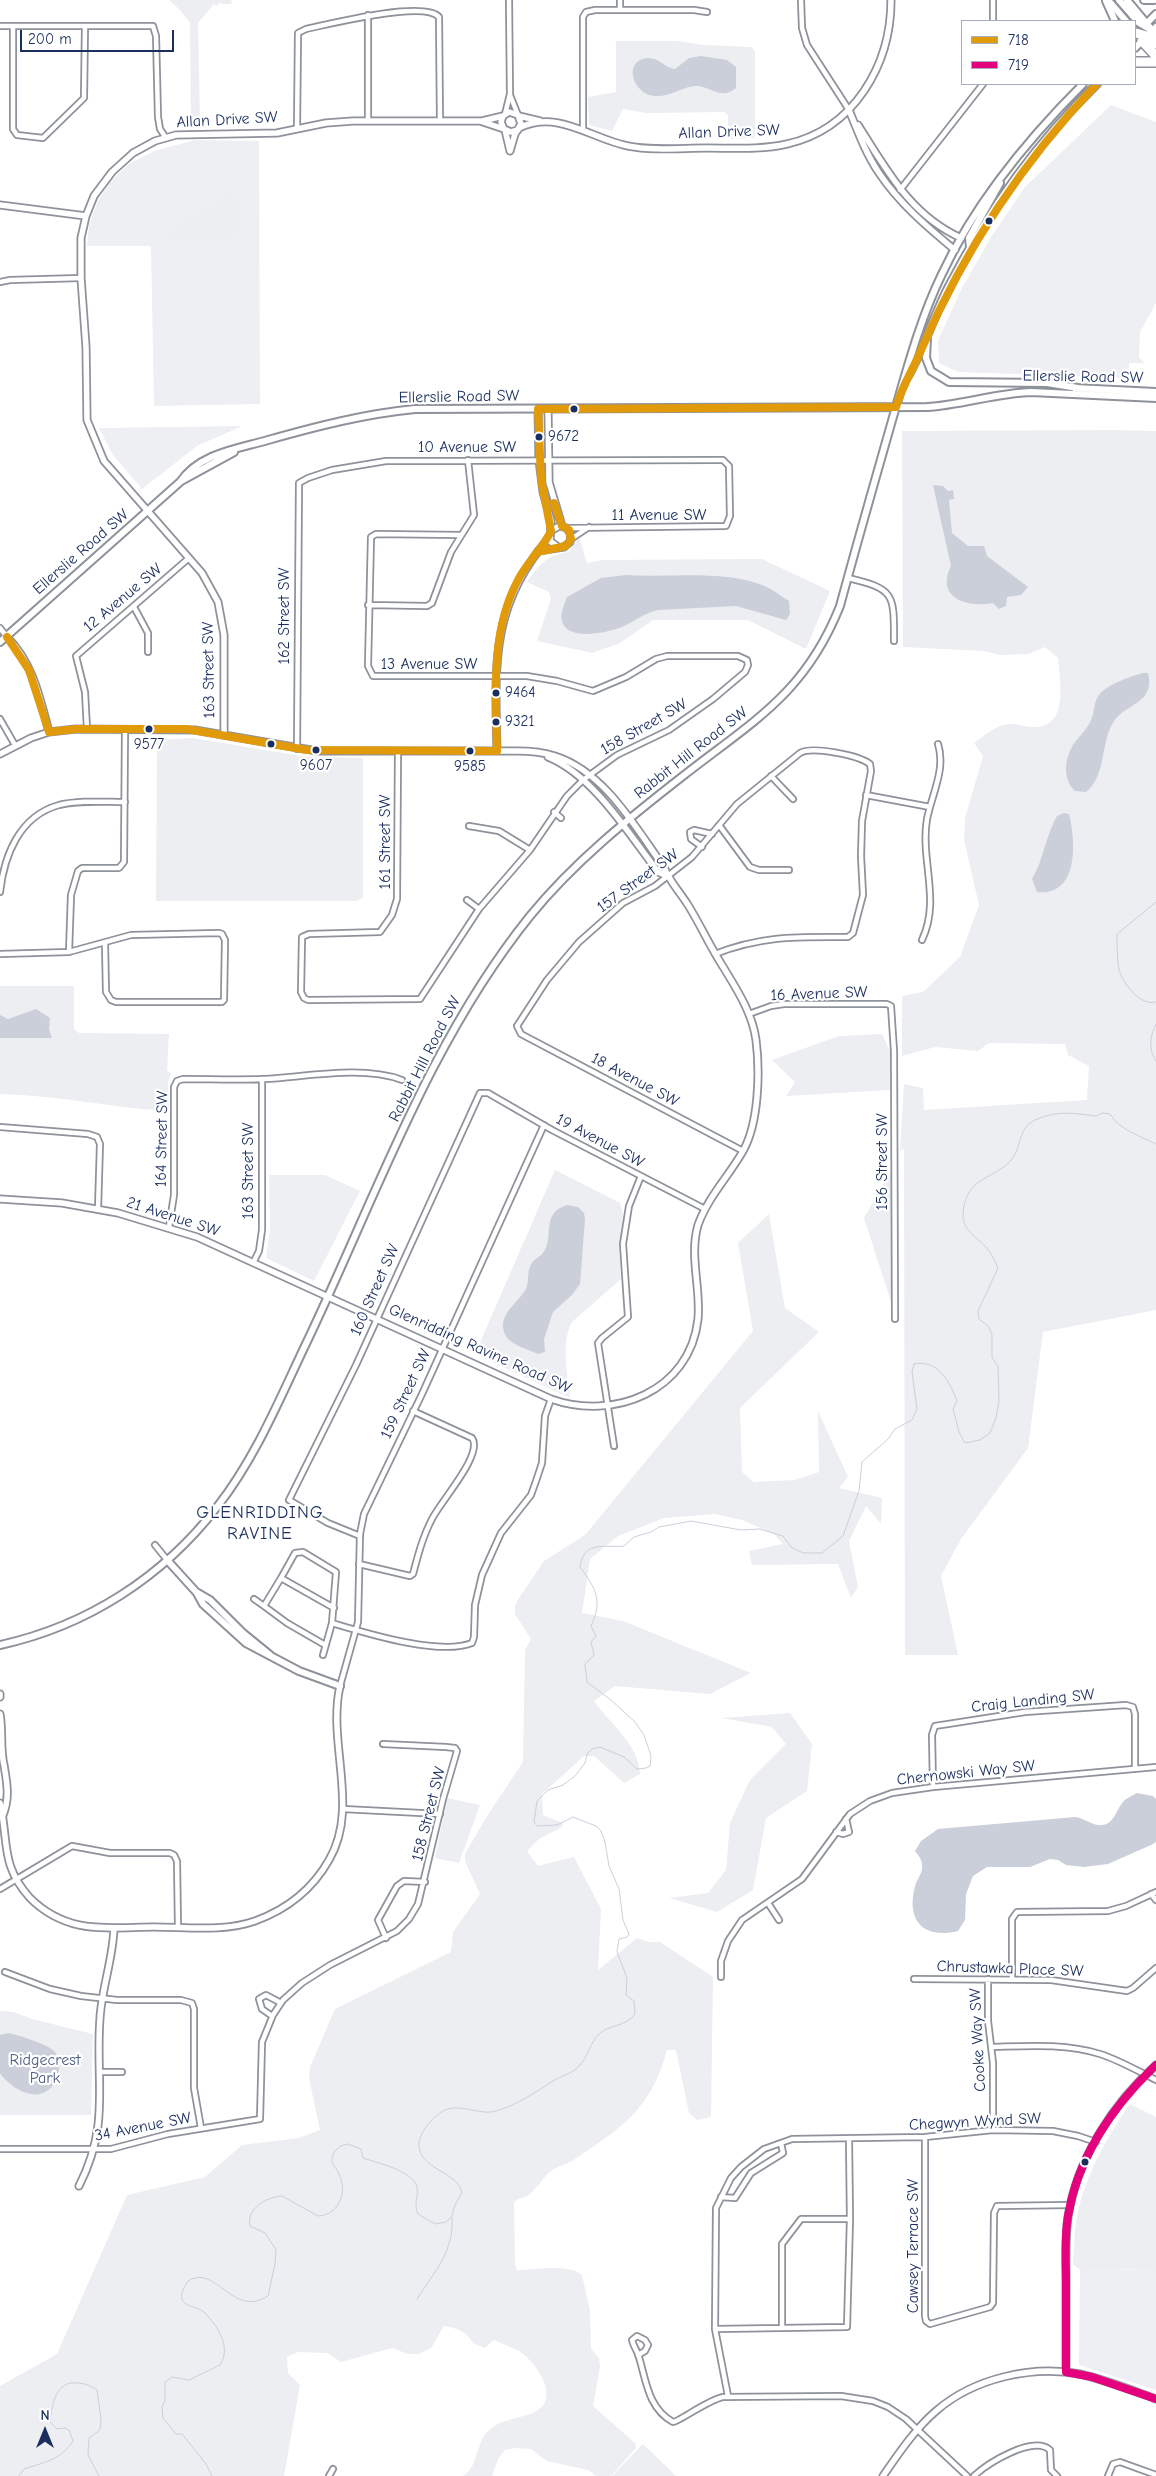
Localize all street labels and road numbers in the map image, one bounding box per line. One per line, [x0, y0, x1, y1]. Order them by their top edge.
street label: Allan Drive SW [176, 108, 278, 132]
street label: Allan Drive SW [678, 121, 780, 143]
street label: Ellerslie Road SW [1022, 366, 1144, 388]
street label: Ellerslie Road SW [398, 386, 520, 408]
street label: 10 Avenue SW [418, 437, 516, 457]
street label: Ellerslie Road SW [29, 505, 133, 599]
street label: 11 Avenue SW [612, 505, 706, 525]
street label: 12 Avenue SW [80, 560, 166, 636]
street label: 162 Street SW [274, 568, 294, 664]
street label: 163 Street SW [199, 622, 219, 718]
street label: 13 Avenue SW [381, 654, 477, 674]
street label: 158 Street SW [597, 695, 691, 759]
street label: Rabbit Hill Road SW [631, 703, 751, 803]
street label: 161 Street SW [375, 795, 395, 889]
street label: 157 Street SW [594, 845, 682, 917]
street label: 16 Avenue SW [770, 983, 868, 1005]
street label: Rabbit Hill Road SW [385, 993, 465, 1125]
street label: 18 Avenue SW [588, 1049, 682, 1111]
street label: 164 Street SW [152, 1091, 172, 1187]
street label: 19 Avenue SW [553, 1110, 647, 1172]
street label: 156 Street SW [872, 1113, 892, 1211]
street label: 163 Street SW [238, 1123, 258, 1219]
street label: 21 Avenue SW [124, 1193, 222, 1241]
street label: 160 Street SW [346, 1241, 404, 1339]
street label: Glenridding Ravine Road SW [386, 1300, 574, 1398]
street label: 159 Street SW [377, 1346, 435, 1442]
street label: Craig Landing SW [970, 1685, 1096, 1717]
street label: Chernowski Way SW [896, 1756, 1036, 1790]
street label: 158 Street SW [408, 1765, 450, 1863]
street label: Chrustawka Place SW [936, 1957, 1084, 1981]
street label: Cooke Way SW [966, 1988, 990, 2092]
street label: 34 Avenue SW [93, 2108, 193, 2146]
street label: Chegwyn Wynd SW [908, 2109, 1042, 2135]
street label: Cawsey Terrace SW [903, 2179, 923, 2313]

